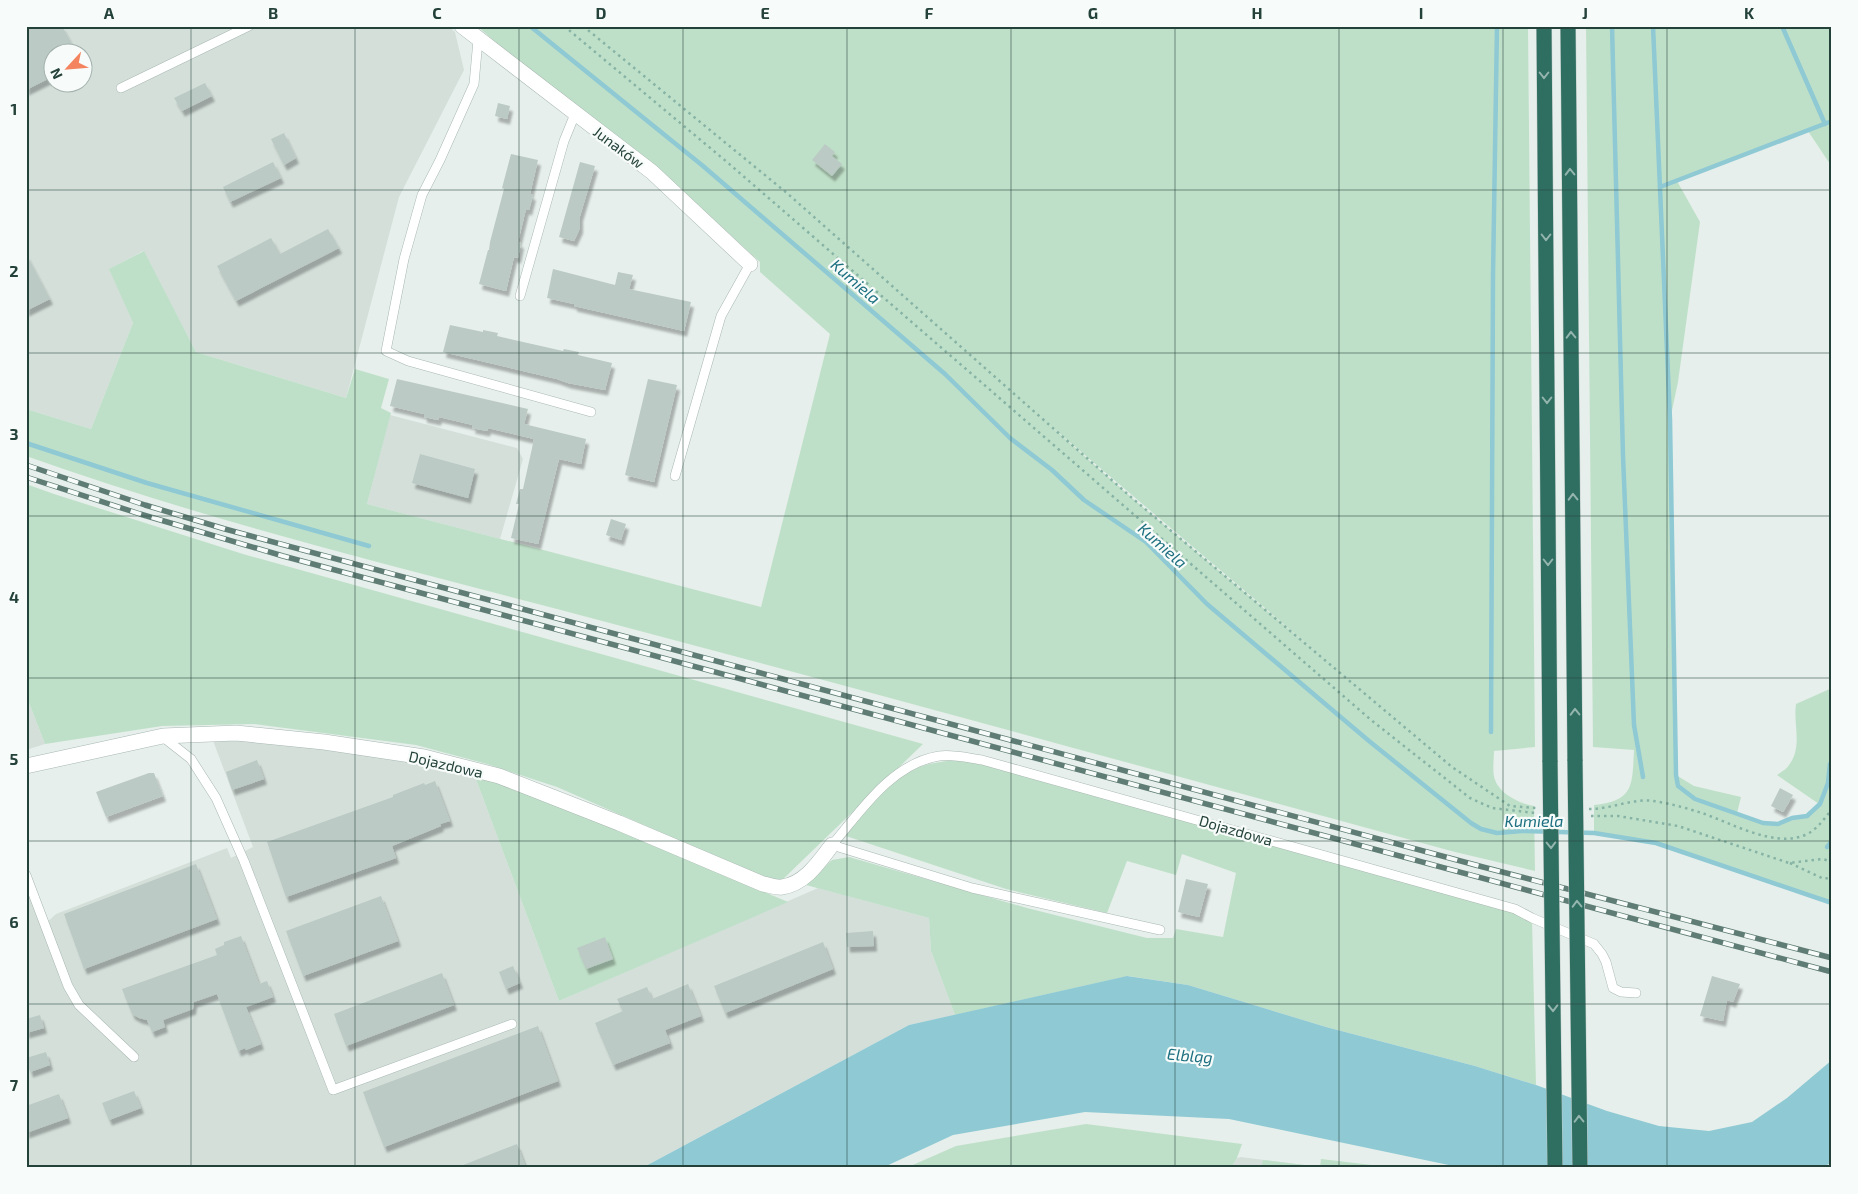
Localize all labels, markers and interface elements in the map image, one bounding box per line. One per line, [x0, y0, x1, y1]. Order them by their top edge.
text: A [104, 3, 115, 22]
text: B [268, 3, 278, 22]
text: C [432, 3, 442, 22]
text: D [596, 3, 607, 22]
text: E [760, 3, 770, 22]
text: F [925, 3, 934, 22]
text: G [1088, 3, 1098, 22]
text: H [1251, 3, 1263, 22]
text: I [1419, 3, 1423, 22]
text: J [1582, 3, 1588, 22]
text: K [1744, 3, 1755, 22]
north arrow [42, 42, 92, 92]
text: N [46, 66, 66, 82]
one-way arrow [1539, 72, 1549, 79]
text: 1 [11, 99, 17, 118]
street label: Junaków [590, 122, 648, 172]
one-way arrow [1565, 168, 1575, 176]
one-way arrow [1540, 234, 1551, 242]
water label: Kumiela [828, 255, 884, 307]
text: 2 [9, 261, 19, 280]
one-way arrow [1566, 331, 1576, 338]
one-way arrow [1542, 396, 1552, 404]
text: 3 [9, 424, 19, 443]
one-way arrow [1568, 493, 1578, 501]
water label: Kumiela [1135, 518, 1191, 572]
one-way arrow [1543, 559, 1553, 567]
text: 4 [9, 587, 19, 606]
one-way arrow [1569, 708, 1580, 716]
street label: Dojazdowa [407, 747, 485, 782]
text: 5 [10, 749, 19, 768]
street label: Dojazdowa [1197, 811, 1275, 850]
water label: Kumiela [1505, 811, 1563, 830]
one-way arrow [1546, 842, 1556, 850]
one-way arrow [1571, 900, 1582, 908]
text: 6 [9, 912, 19, 931]
one-way arrow [1548, 1004, 1558, 1012]
water label: Elbląg [1166, 1044, 1214, 1066]
text: 7 [10, 1075, 19, 1094]
one-way arrow [1574, 1115, 1584, 1122]

